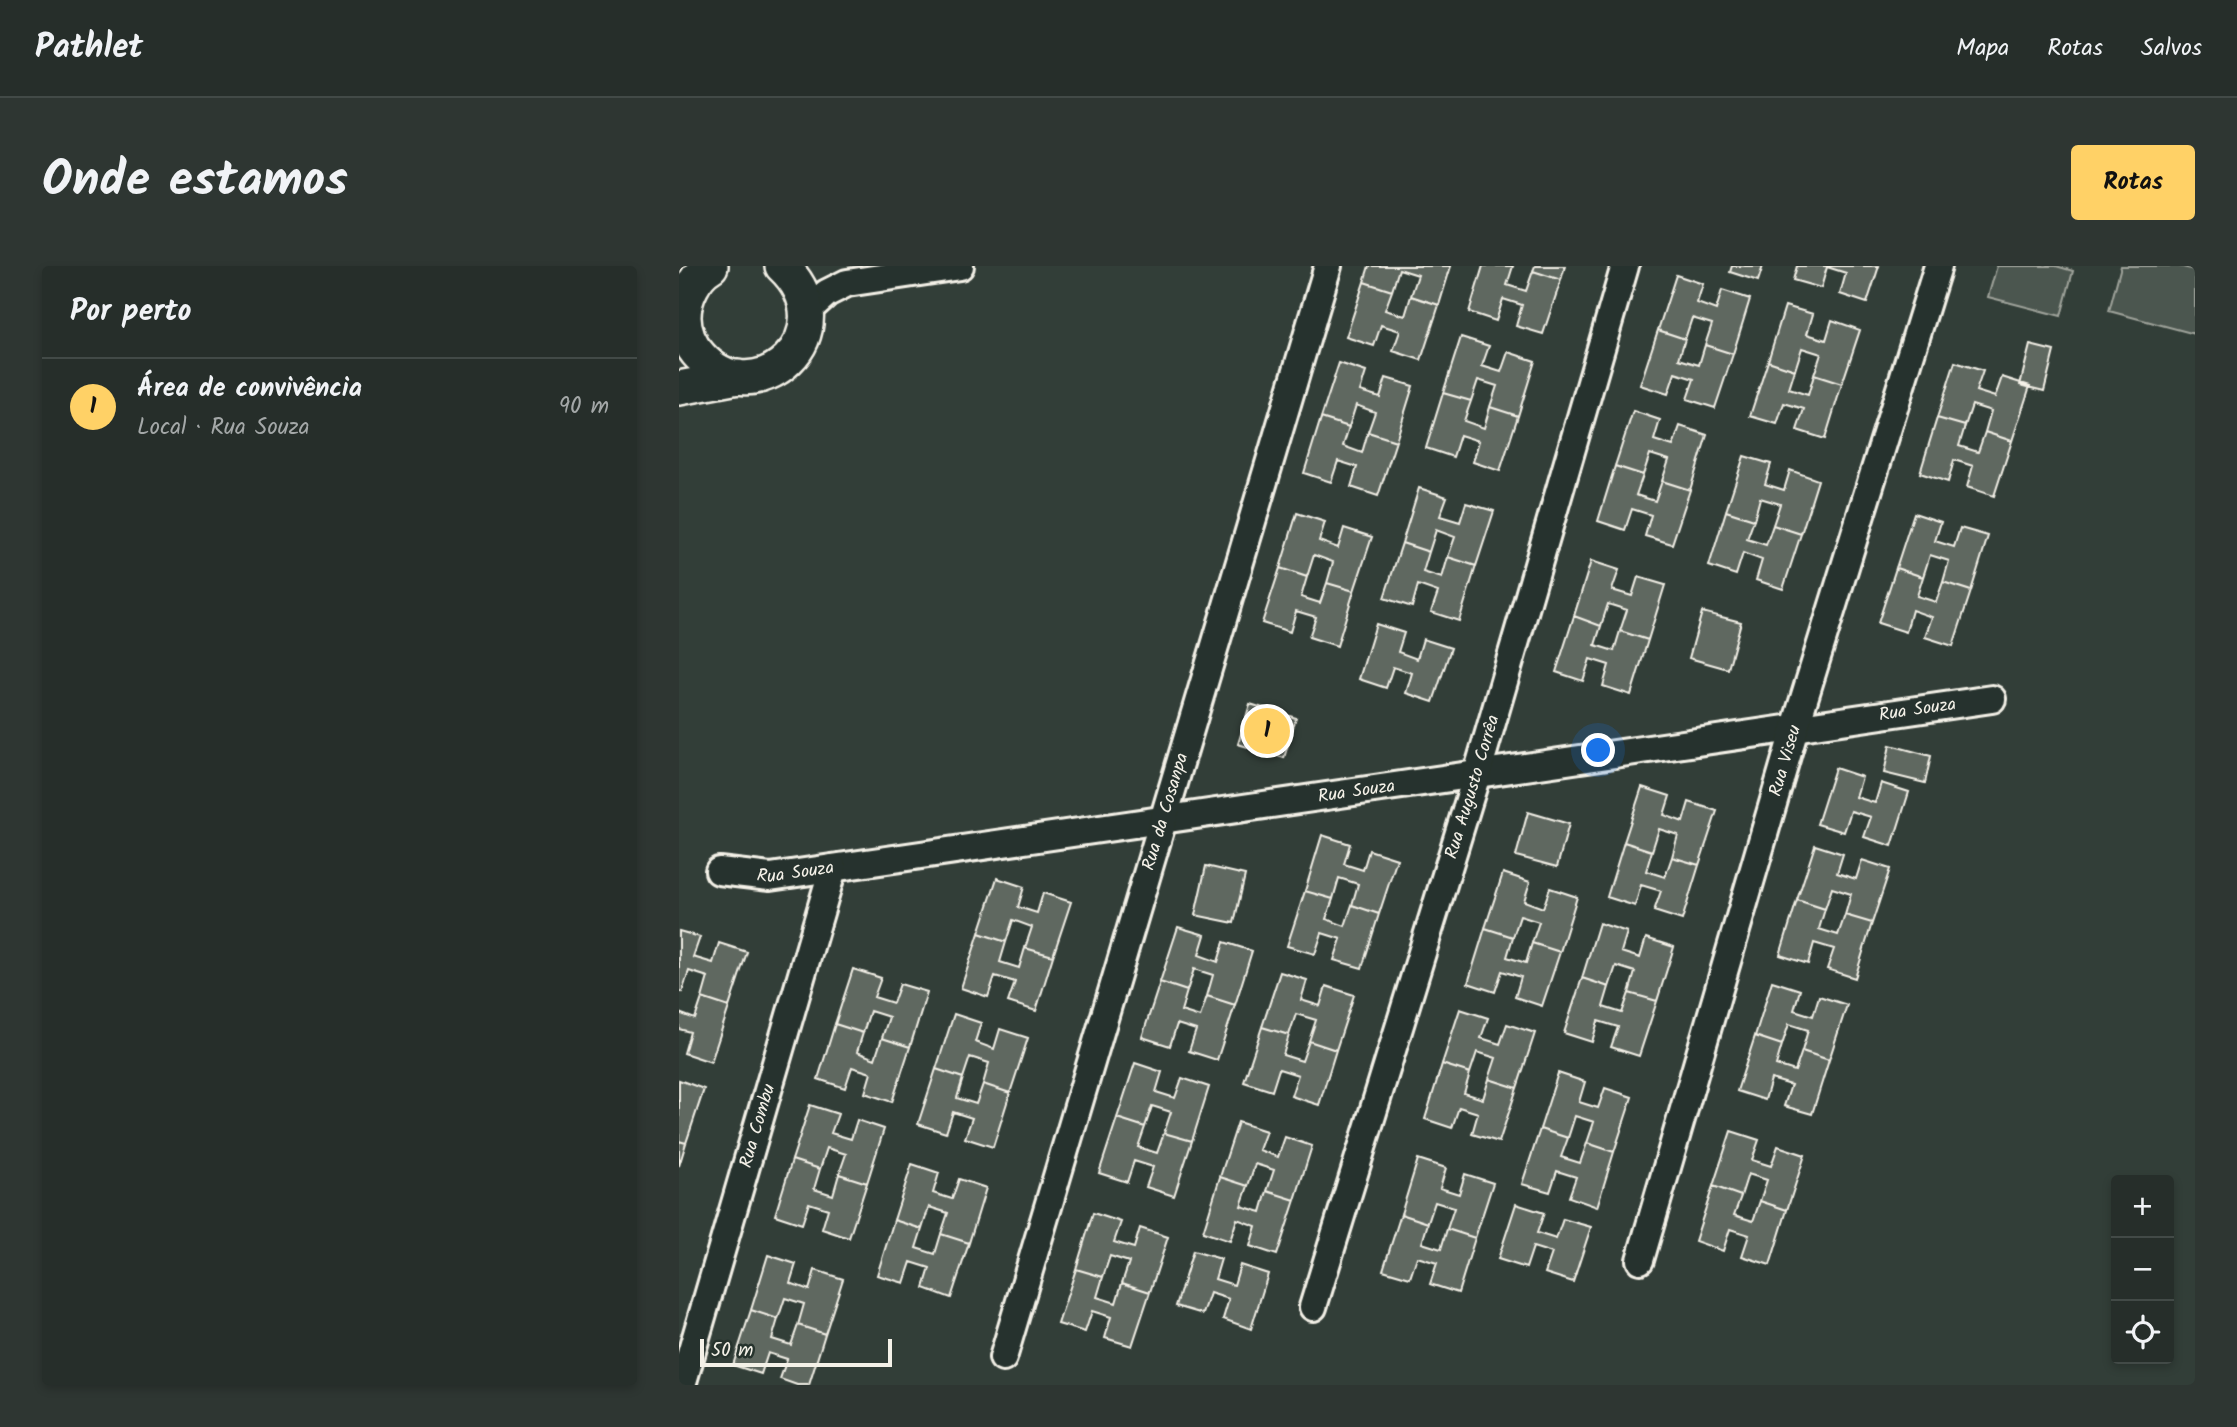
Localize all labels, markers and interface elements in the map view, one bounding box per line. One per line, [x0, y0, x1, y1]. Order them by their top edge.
text: Pathlet [35, 22, 143, 75]
text: Mapa [1956, 29, 2009, 68]
text: Rotas [2047, 29, 2103, 68]
text: Salvos [2141, 29, 2202, 68]
text: Onde estamos [42, 143, 348, 221]
button: Rotas [2071, 145, 2195, 220]
text: Por perto [70, 288, 191, 336]
text: Área de convivência [137, 368, 362, 410]
text: 1 [90, 389, 96, 425]
text: 90 m [559, 389, 609, 425]
text: Local · Rua Souza [137, 410, 310, 446]
street label: Rua Souza [1877, 690, 1958, 730]
pin: 1 [1244, 705, 1290, 757]
street label: Rua Augusto Corrêa [1437, 712, 1508, 863]
street label: Rua Viseu [1761, 721, 1810, 800]
your location [1581, 733, 1615, 767]
street label: Rua da Cosanpa [1134, 749, 1197, 874]
street label: Rua Souza [1316, 772, 1397, 812]
street label: Rua Souza [755, 853, 836, 892]
street label: Rua Combu [732, 1080, 784, 1171]
map controls [2111, 1175, 2174, 1364]
button: + [2111, 1175, 2174, 1238]
button: − [2111, 1238, 2174, 1301]
button: locate [2111, 1301, 2174, 1364]
scale bar [700, 1336, 893, 1368]
text: 50 m [711, 1336, 753, 1366]

